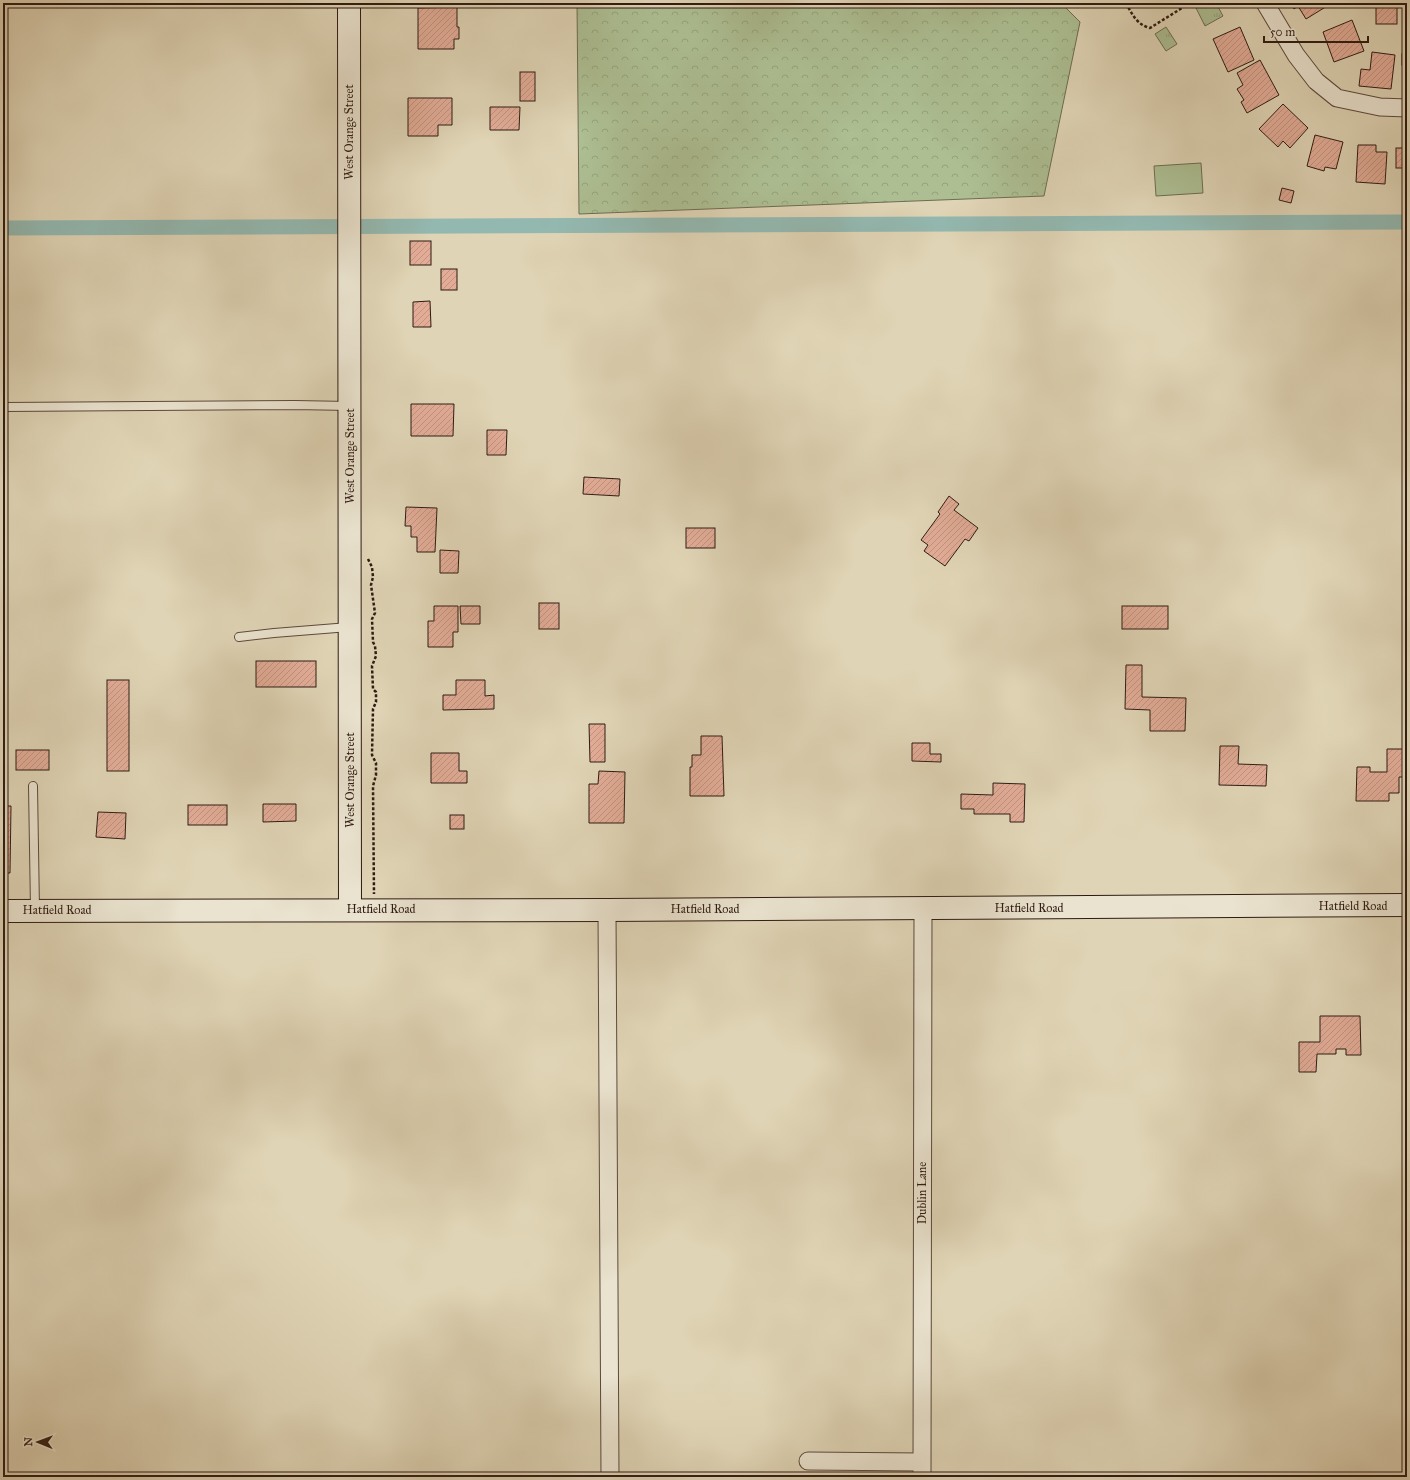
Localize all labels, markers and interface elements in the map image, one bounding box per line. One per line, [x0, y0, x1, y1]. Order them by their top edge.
scale bar [1264, 18, 1368, 44]
text: 50 m [1270, 25, 1295, 39]
street label: West Orange Street [342, 84, 357, 180]
street label: West Orange Street [343, 408, 358, 504]
street label: West Orange Street [343, 732, 358, 828]
street label: Hatfield Road [1318, 899, 1388, 913]
street label: Hatfield Road [994, 901, 1064, 915]
street label: Hatfield Road [346, 902, 416, 916]
street label: Hatfield Road [670, 902, 740, 916]
street label: Hatfield Road [22, 903, 92, 917]
street label: Dublin Lane [915, 1162, 929, 1224]
north arrow [18, 1422, 58, 1462]
text: N [22, 1436, 35, 1447]

